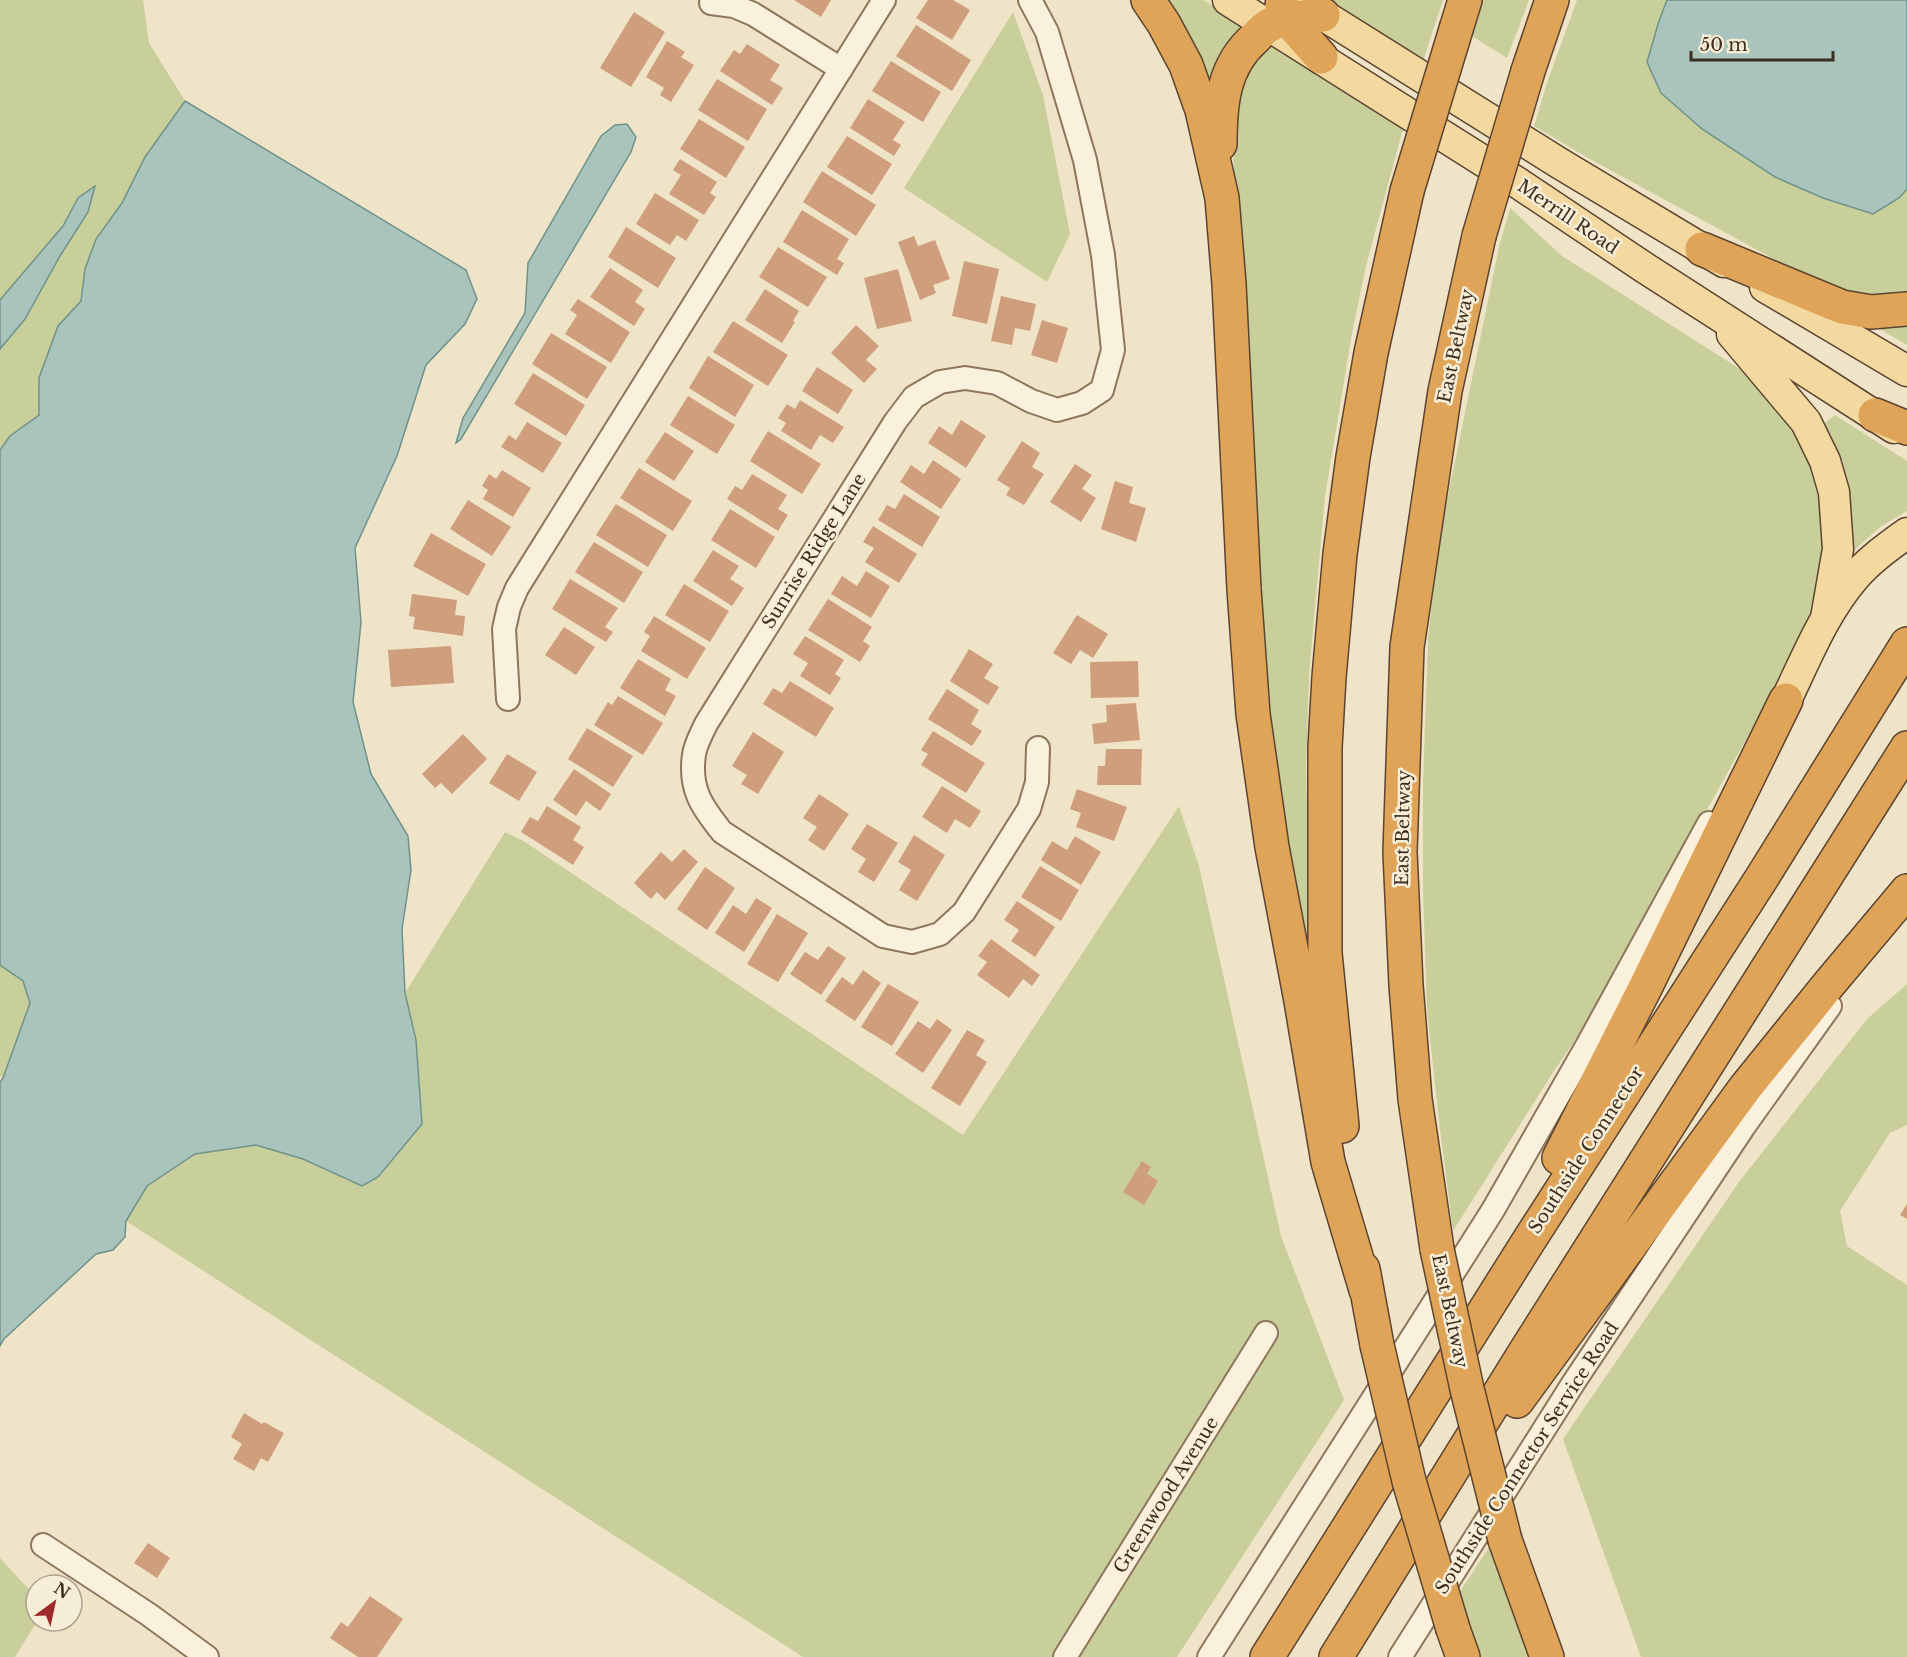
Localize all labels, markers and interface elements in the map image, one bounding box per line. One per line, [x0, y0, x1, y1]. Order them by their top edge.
scale bar [1691, 24, 1834, 62]
text: 50 m [1700, 34, 1748, 56]
street label: Merrill Road [1513, 175, 1623, 259]
street label: East Beltway [1433, 286, 1479, 405]
street label: Sunrise Ridge Lane [757, 469, 871, 633]
street label: East Beltway [1391, 769, 1415, 886]
street label: Southside Connector [1524, 1062, 1648, 1238]
street label: East Beltway [1427, 1252, 1473, 1371]
street label: Southside Connector Service Road [1431, 1318, 1623, 1598]
street label: Greenwood Avenue [1109, 1413, 1223, 1577]
north arrow [24, 1573, 84, 1633]
text: N [50, 1578, 74, 1603]

